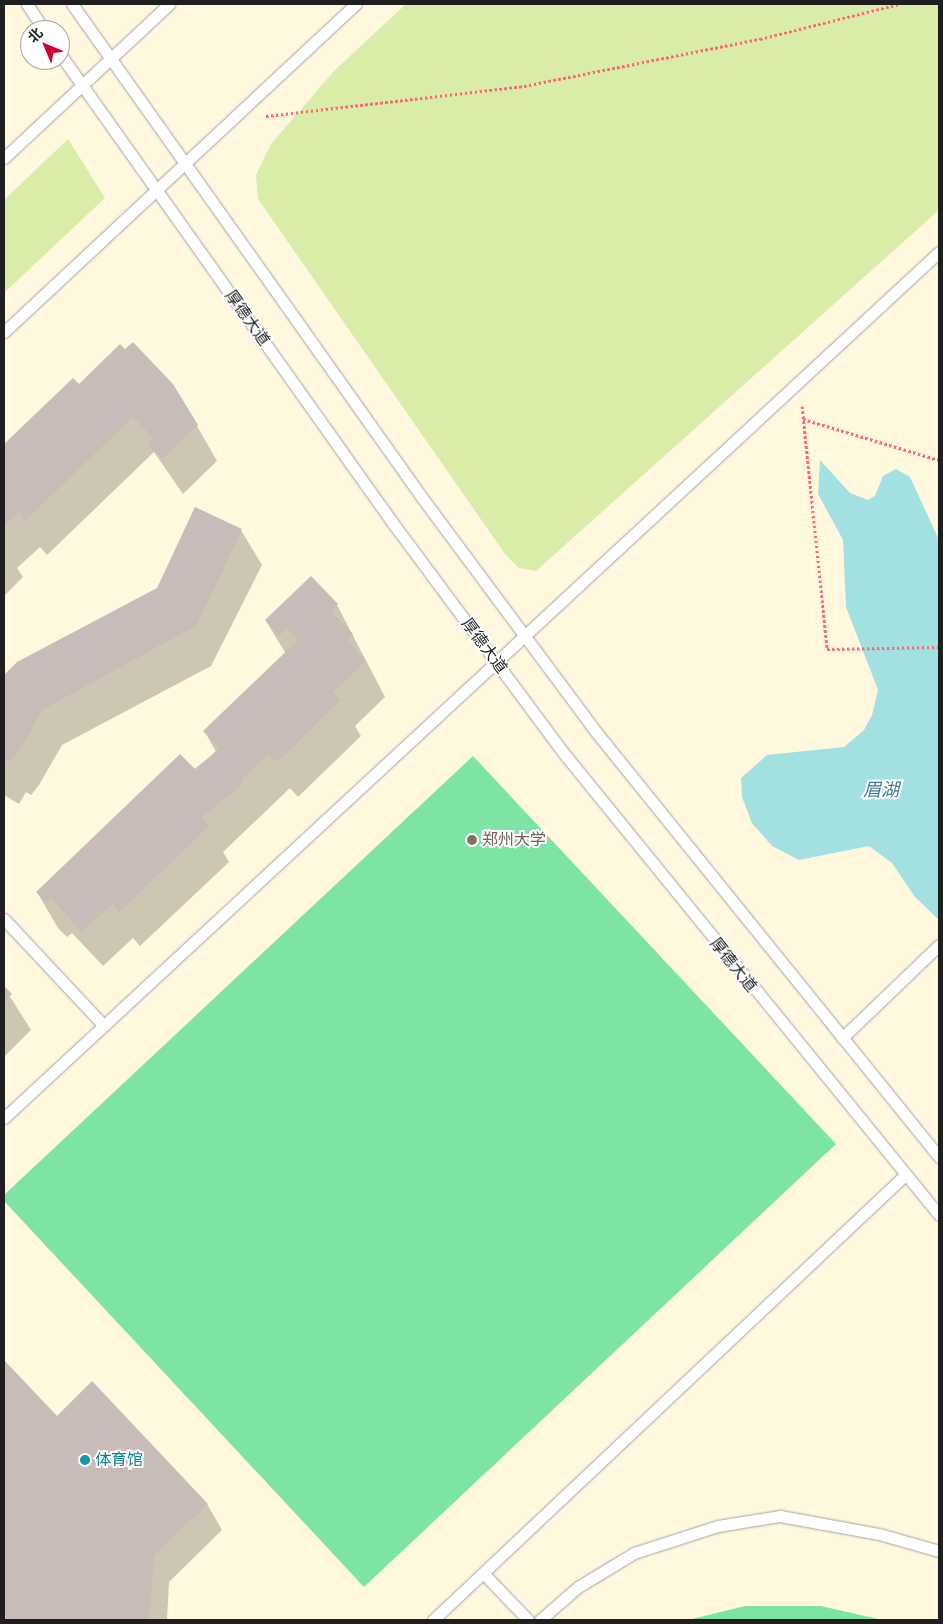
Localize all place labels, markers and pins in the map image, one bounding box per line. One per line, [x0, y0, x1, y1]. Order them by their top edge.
place label: 郑州大学 [482, 830, 546, 850]
marker: 郑州大学 [466, 834, 478, 846]
place label: 体育馆 [95, 1450, 143, 1470]
marker: 体育馆 [79, 1454, 91, 1466]

